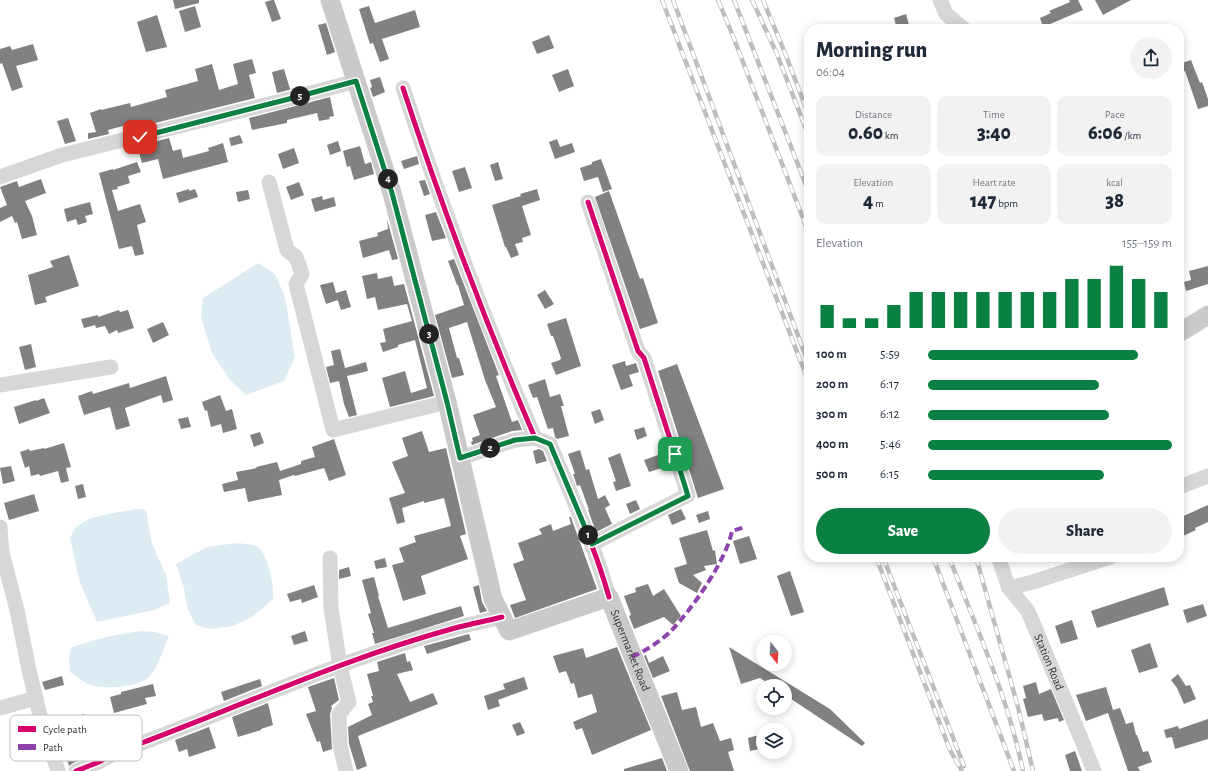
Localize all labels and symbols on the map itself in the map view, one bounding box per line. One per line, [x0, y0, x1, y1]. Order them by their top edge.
pin: 5 [290, 86, 310, 106]
pin [123, 120, 157, 154]
pin: 4 [378, 169, 398, 189]
pin: 3 [419, 324, 439, 344]
pin [658, 437, 692, 471]
pin: 2 [480, 438, 500, 458]
pin: 1 [578, 525, 598, 545]
street label: Supermarket Road [609, 608, 652, 693]
street label: Station Road [1032, 632, 1066, 692]
north arrow [756, 635, 792, 671]
legend [10, 715, 142, 761]
text: Cycle path [43, 724, 87, 735]
text: Path [43, 742, 63, 753]

